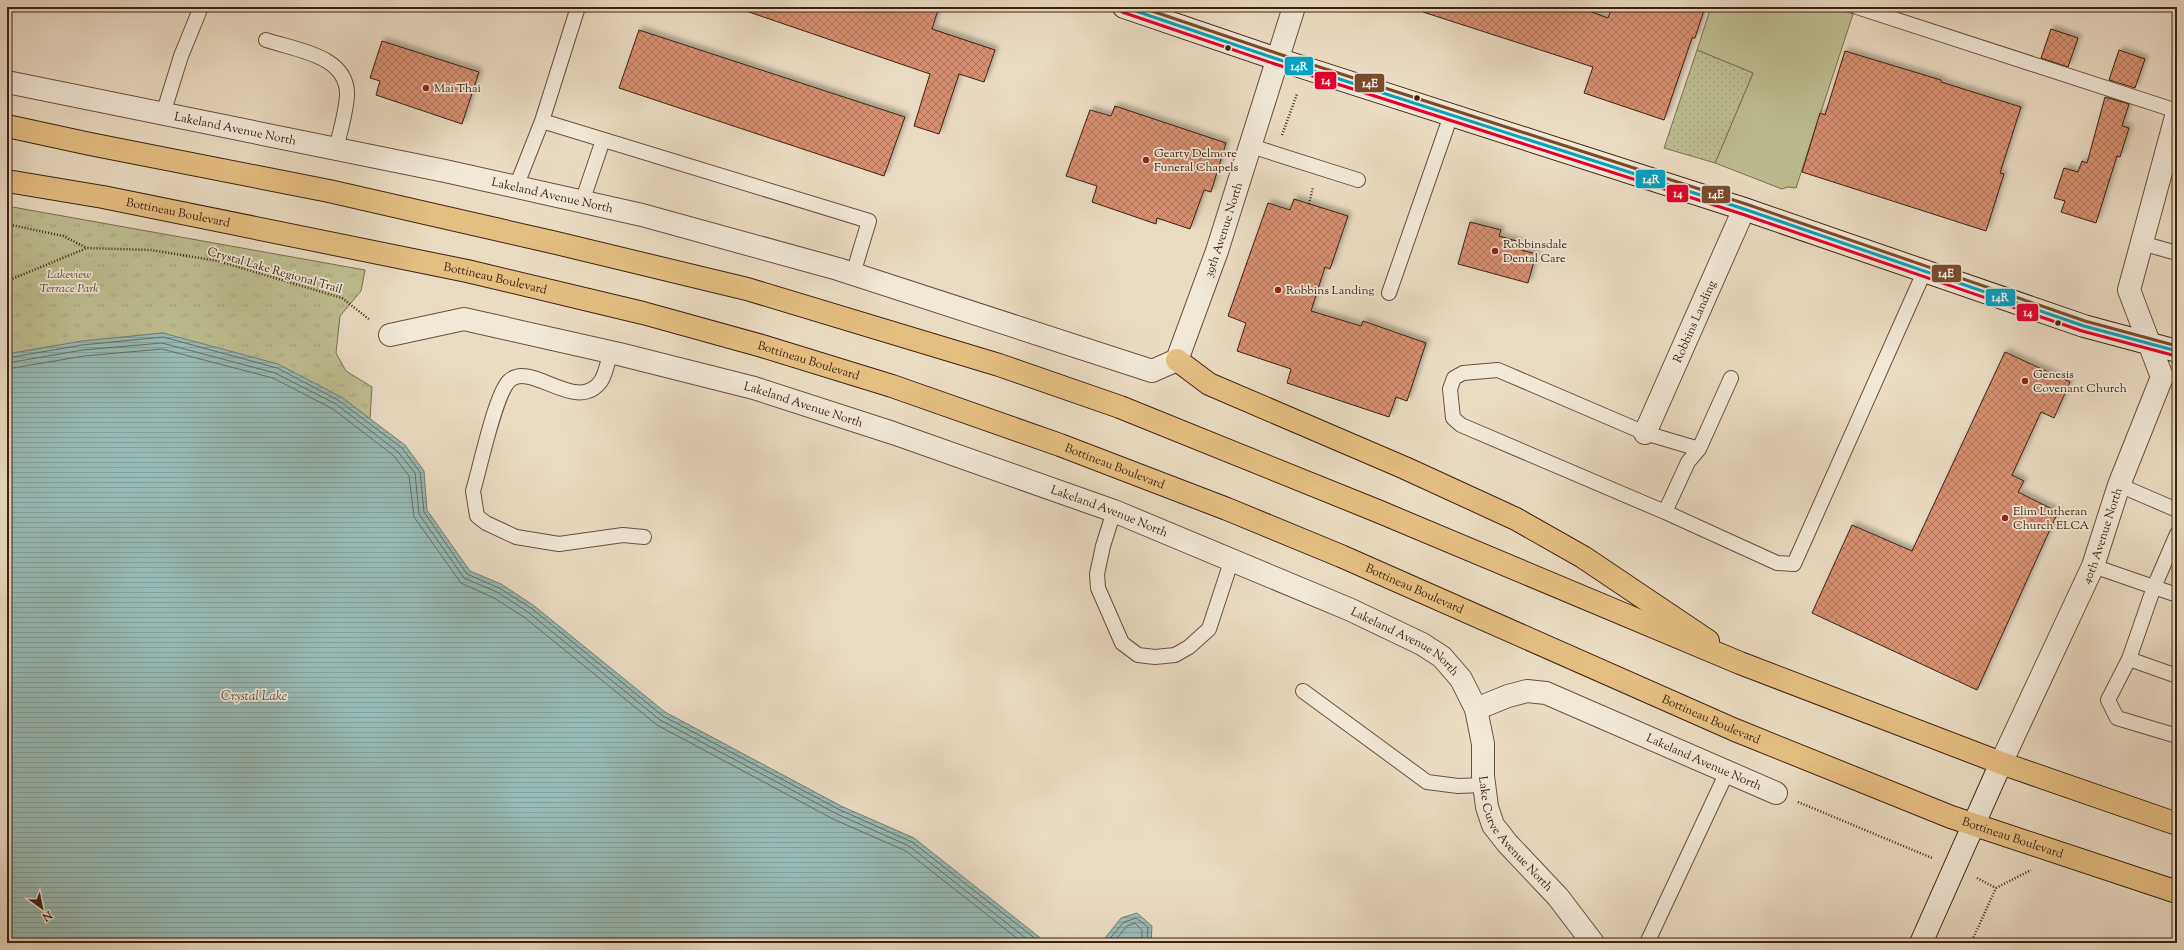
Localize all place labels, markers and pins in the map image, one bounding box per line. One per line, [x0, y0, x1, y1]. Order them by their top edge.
unlabelled marker [1223, 43, 1233, 53]
place label: Mai Thai [434, 80, 482, 98]
marker: Mai Thai [421, 83, 431, 93]
unlabelled marker [1412, 93, 1422, 103]
place label: Gearty Delmore Funeral Chapels [1154, 145, 1239, 177]
marker: Gearty Delmore Funeral Chapels [1141, 155, 1151, 165]
place label: Robbinsdale Dental Care [1503, 236, 1567, 268]
marker: Robbinsdale Dental Care [1490, 246, 1500, 256]
place label: Robbins Landing [1286, 282, 1374, 300]
marker: Robbins Landing [1273, 285, 1283, 295]
unlabelled marker [2053, 318, 2063, 328]
place label: Genesis Covenant Church [2033, 366, 2127, 398]
marker: Genesis Covenant Church [2020, 376, 2030, 386]
place label: Elim Lutheran Church ELCA [2013, 503, 2090, 535]
marker: Elim Lutheran Church ELCA [2000, 513, 2010, 523]

